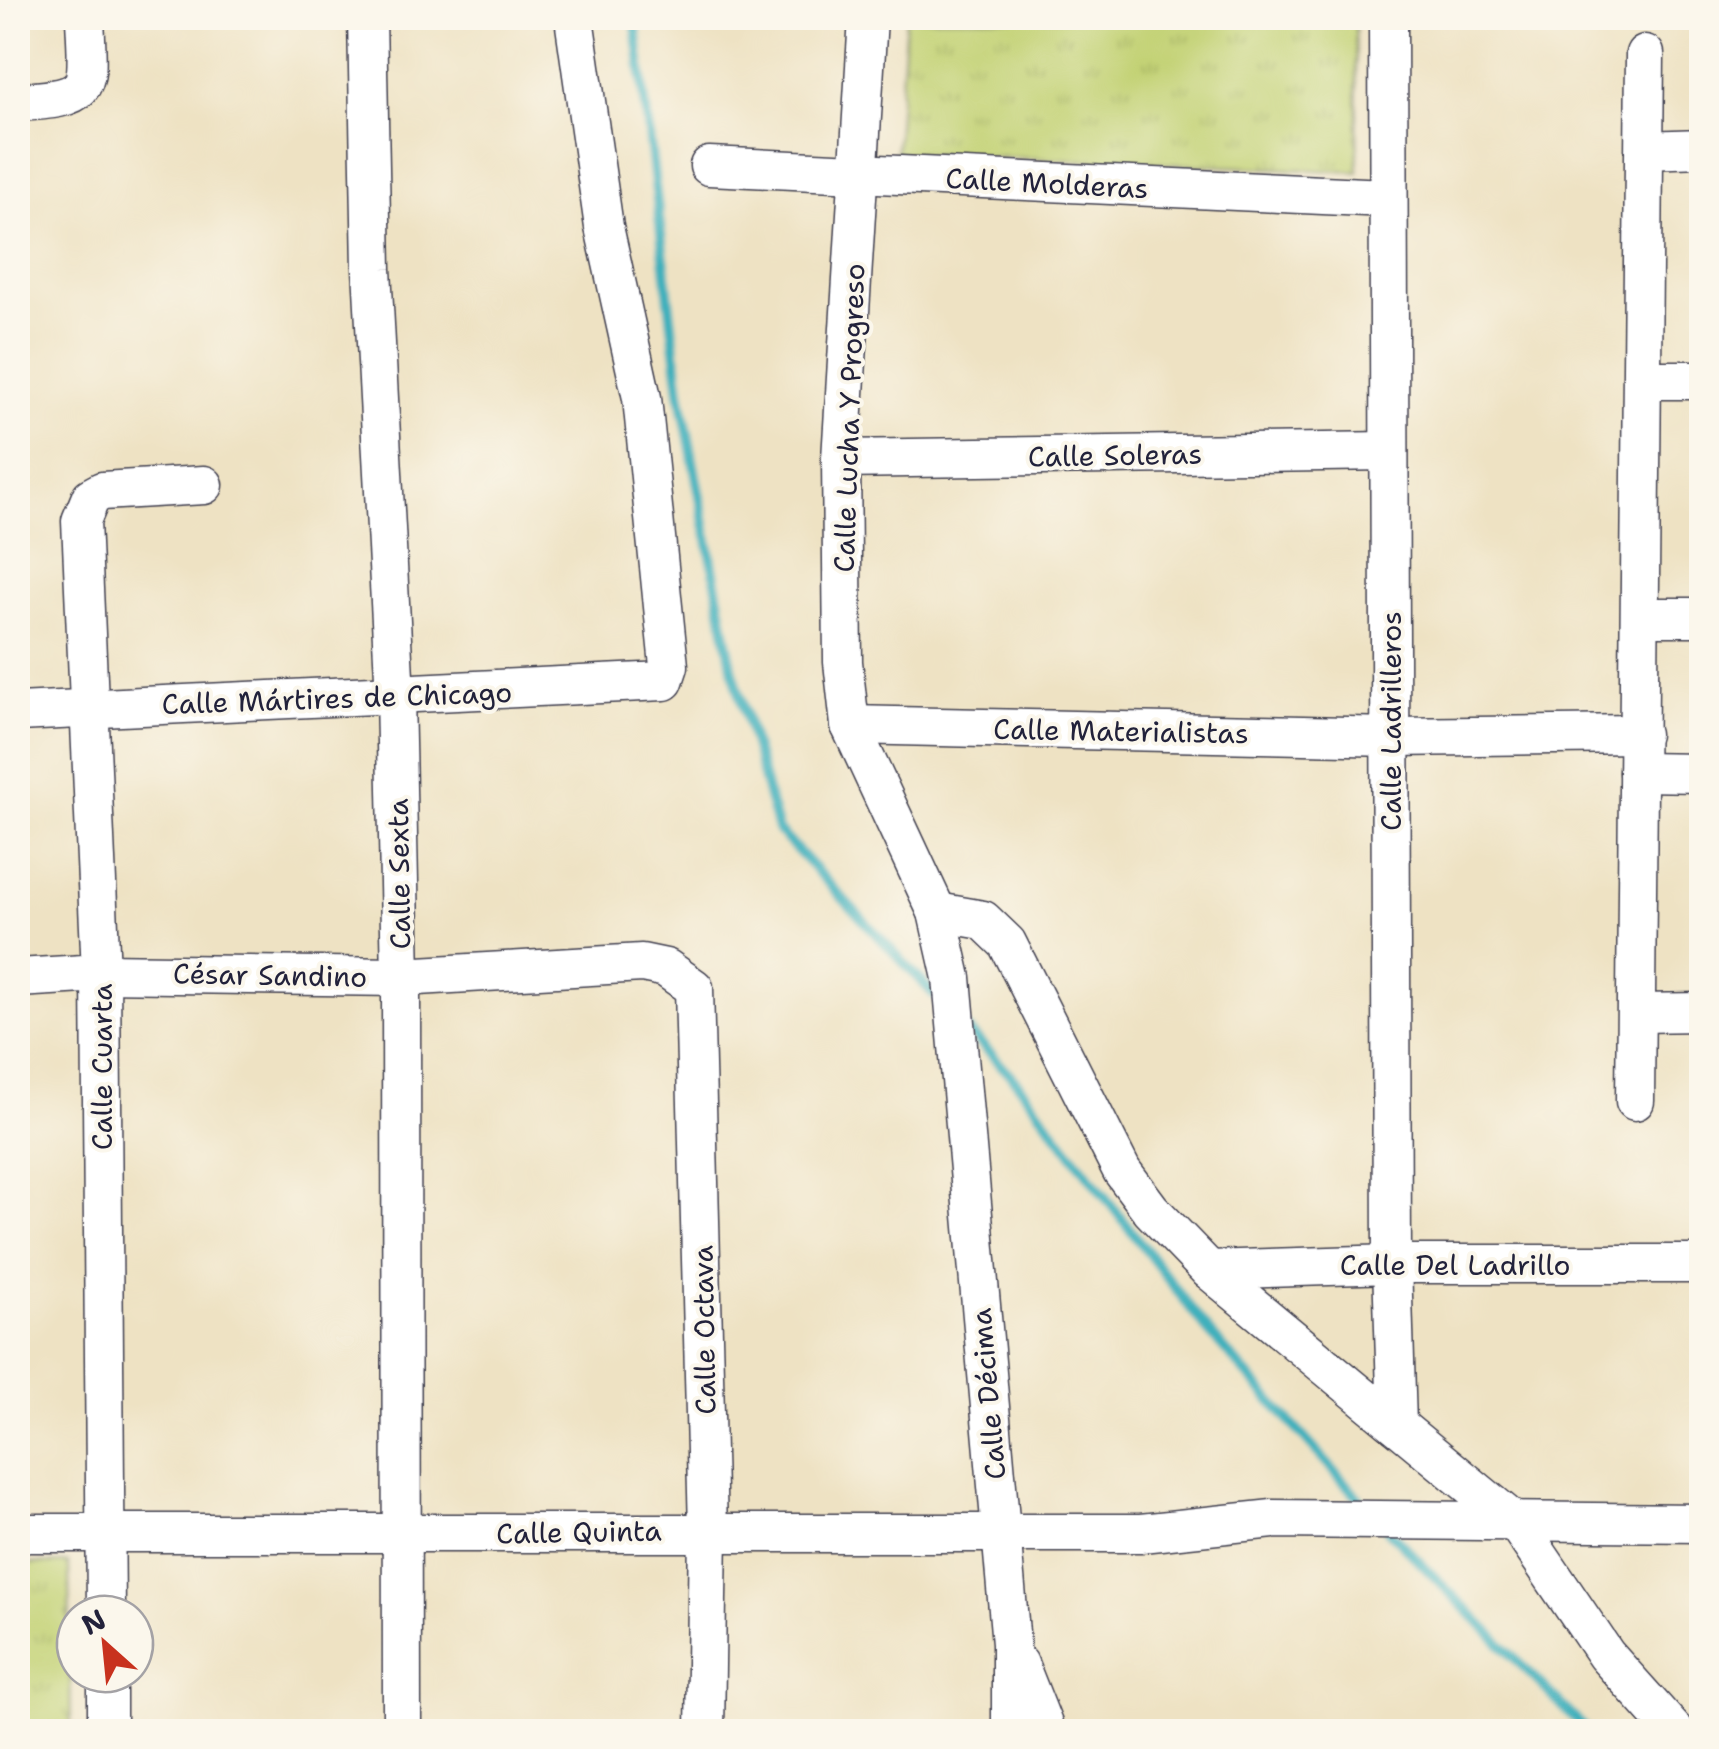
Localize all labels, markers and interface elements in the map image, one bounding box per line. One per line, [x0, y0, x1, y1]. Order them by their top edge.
street label: Calle Molderas [945, 159, 1149, 207]
street label: Calle Lucha Y Progreso [825, 263, 873, 573]
street label: Calle Soleras [1028, 434, 1202, 476]
street label: Calle Ladrilleros [1372, 611, 1410, 831]
street label: Calle Mártires de Chicago [161, 673, 513, 723]
street label: Calle Materialistas [993, 710, 1249, 752]
street label: Calle Sexta [379, 798, 419, 950]
street label: César Sandino [173, 954, 367, 996]
street label: Calle Cuarta [83, 984, 121, 1150]
street label: Calle Octava [684, 1245, 724, 1415]
street label: Calle Del Ladrillo [1340, 1246, 1570, 1284]
street label: Calle Décima [962, 1307, 1014, 1481]
street label: Calle Quinta [496, 1512, 662, 1552]
north arrow [55, 1594, 155, 1694]
text: N [75, 1600, 112, 1644]

